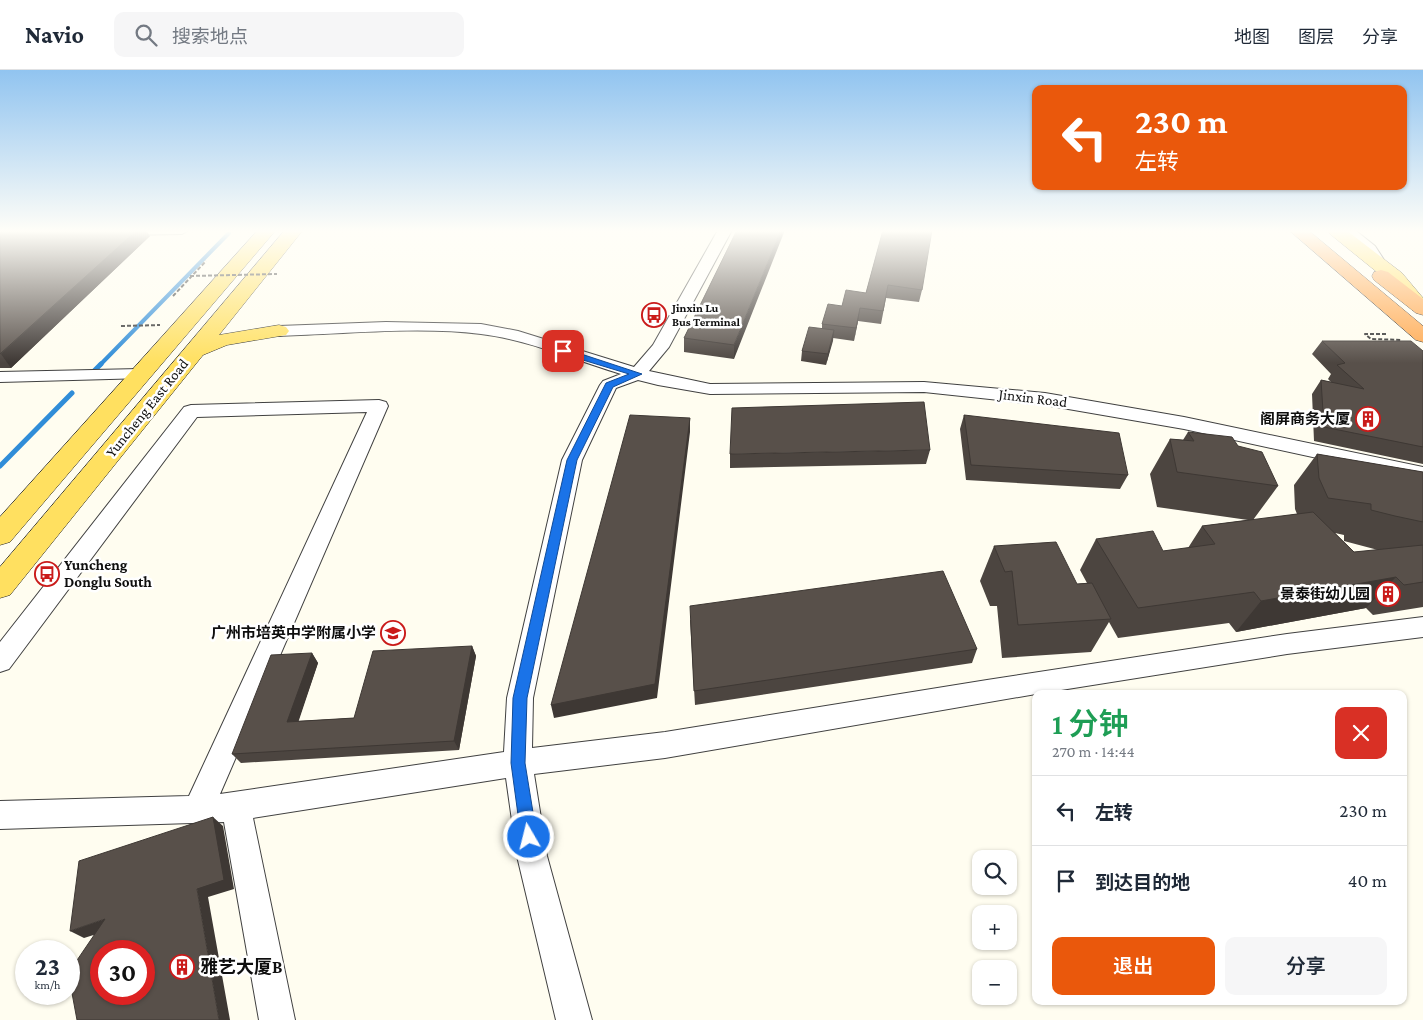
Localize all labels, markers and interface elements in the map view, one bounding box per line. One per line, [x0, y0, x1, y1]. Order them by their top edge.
search box [114, 12, 464, 57]
text: Navio [25, 21, 84, 48]
icon: search [132, 21, 160, 49]
text: 搜索地点 [172, 26, 248, 47]
text: 地图 [1234, 27, 1270, 47]
text: 图层 [1298, 27, 1334, 47]
text: 分享 [1362, 27, 1398, 47]
text: 230 m [1135, 102, 1228, 141]
icon: left [1052, 105, 1117, 170]
text: 左转 [1135, 149, 1179, 174]
place label: Jinxin Lu Bus Terminal [670, 301, 741, 329]
bus stop icon: Jinxin Lu Bus Terminal [641, 302, 667, 328]
pin [542, 330, 584, 372]
icon: arrive [549, 337, 577, 365]
street label: Yuncheng East Road [103, 356, 192, 461]
street label: Jinxin Road [996, 386, 1068, 411]
building icon: 阁屏商务大厦 [1355, 406, 1381, 432]
place label: 阁屏商务大厦 [1260, 411, 1350, 427]
place label: Yuncheng Donglu South [64, 557, 152, 590]
bus stop icon: Yuncheng Donglu South [34, 561, 60, 587]
building icon: 景泰街幼儿园 [1375, 581, 1401, 607]
place label: 景泰街幼儿园 [1280, 585, 1370, 602]
school or university icon: 广州市培英中学附属小学 [380, 620, 406, 646]
place label: 广州市培英中学附属小学 [211, 624, 376, 641]
text: 1 分钟 [1052, 707, 1128, 740]
button: close [1335, 707, 1387, 759]
text: 270 m · 14:44 [1052, 743, 1135, 760]
icon: left [1052, 797, 1080, 825]
text: 230 m [1339, 800, 1387, 821]
text: 左转 [1095, 802, 1133, 823]
position arrow [502, 810, 554, 862]
map controls [972, 850, 1017, 1005]
button: search [972, 850, 1017, 895]
icon: arrive [1052, 867, 1080, 895]
text: 40 m [1348, 870, 1387, 891]
text: 到达目的地 [1095, 872, 1190, 893]
button: + [972, 905, 1017, 950]
button: 退出 [1052, 937, 1215, 995]
button: 分享 [1225, 937, 1387, 995]
speed limit sign: 30 [90, 940, 155, 1005]
text: 23 [35, 953, 60, 980]
building icon: 雅艺大厦B [169, 954, 195, 980]
place label: 雅艺大厦B [200, 957, 283, 977]
button: − [972, 960, 1017, 1005]
text: km/h [35, 978, 60, 992]

